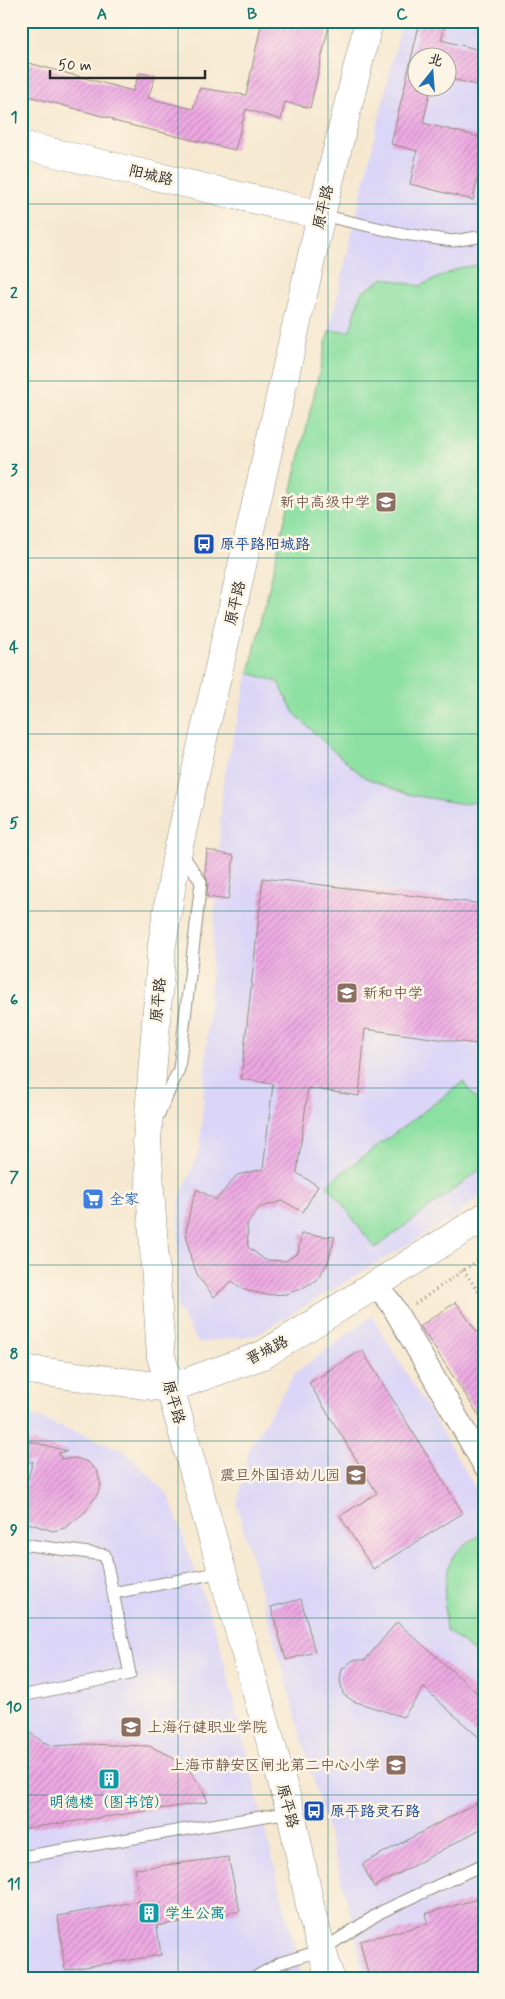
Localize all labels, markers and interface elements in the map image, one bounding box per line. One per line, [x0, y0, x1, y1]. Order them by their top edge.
text: A [97, 4, 107, 25]
text: B [247, 4, 257, 25]
text: C [396, 4, 408, 25]
scale bar [50, 48, 205, 80]
north arrow [408, 48, 458, 98]
text: 北 [426, 50, 445, 71]
text: 50 m [58, 56, 92, 76]
text: 1 [10, 107, 18, 128]
street label: 阳城路 [127, 161, 175, 191]
street label: 原平路 [309, 183, 339, 231]
text: 2 [10, 283, 18, 304]
text: 3 [10, 460, 18, 481]
school or university icon: 新中高级中学 [374, 490, 398, 514]
place label: 新中高级中学 [280, 493, 370, 513]
bus stop icon: 原平路阳城路 [192, 532, 216, 556]
place label: 原平路阳城路 [220, 535, 310, 555]
street label: 原平路 [221, 579, 251, 627]
text: 4 [9, 637, 19, 658]
text: 5 [9, 813, 19, 834]
street label: 原平路 [147, 977, 171, 1023]
school or university icon: 新和中学 [335, 981, 359, 1005]
place label: 新和中学 [363, 984, 423, 1004]
text: 6 [10, 990, 18, 1011]
text: 7 [9, 1167, 19, 1188]
supermarket icon: 全家 [81, 1187, 105, 1211]
place label: 全家 [109, 1190, 139, 1210]
street label: 晋城路 [243, 1332, 292, 1370]
text: 8 [9, 1344, 19, 1365]
street label: 原平路 [157, 1378, 189, 1427]
school or university icon: 震旦外国语幼儿园 [344, 1463, 368, 1487]
place label: 震旦外国语幼儿园 [220, 1466, 340, 1486]
text: 9 [10, 1520, 18, 1541]
text: 10 [6, 1697, 22, 1718]
school or university icon: 上海行健职业学院 [119, 1715, 143, 1739]
place label: 上海行健职业学院 [147, 1718, 267, 1738]
school or university icon: 上海市静安区闸北第二中心小学 [384, 1753, 408, 1777]
place label: 上海市静安区闸北第二中心小学 [170, 1756, 380, 1776]
building icon: 明德楼（图书馆） [97, 1767, 121, 1791]
street label: 原平路 [272, 1782, 303, 1831]
place label: 明德楼（图书馆） [49, 1793, 169, 1813]
bus stop icon: 原平路灵石路 [302, 1799, 326, 1823]
place label: 原平路灵石路 [330, 1802, 420, 1822]
text: 11 [7, 1874, 21, 1895]
building icon: 学生公寓 [137, 1901, 161, 1925]
place label: 学生公寓 [165, 1904, 225, 1924]

